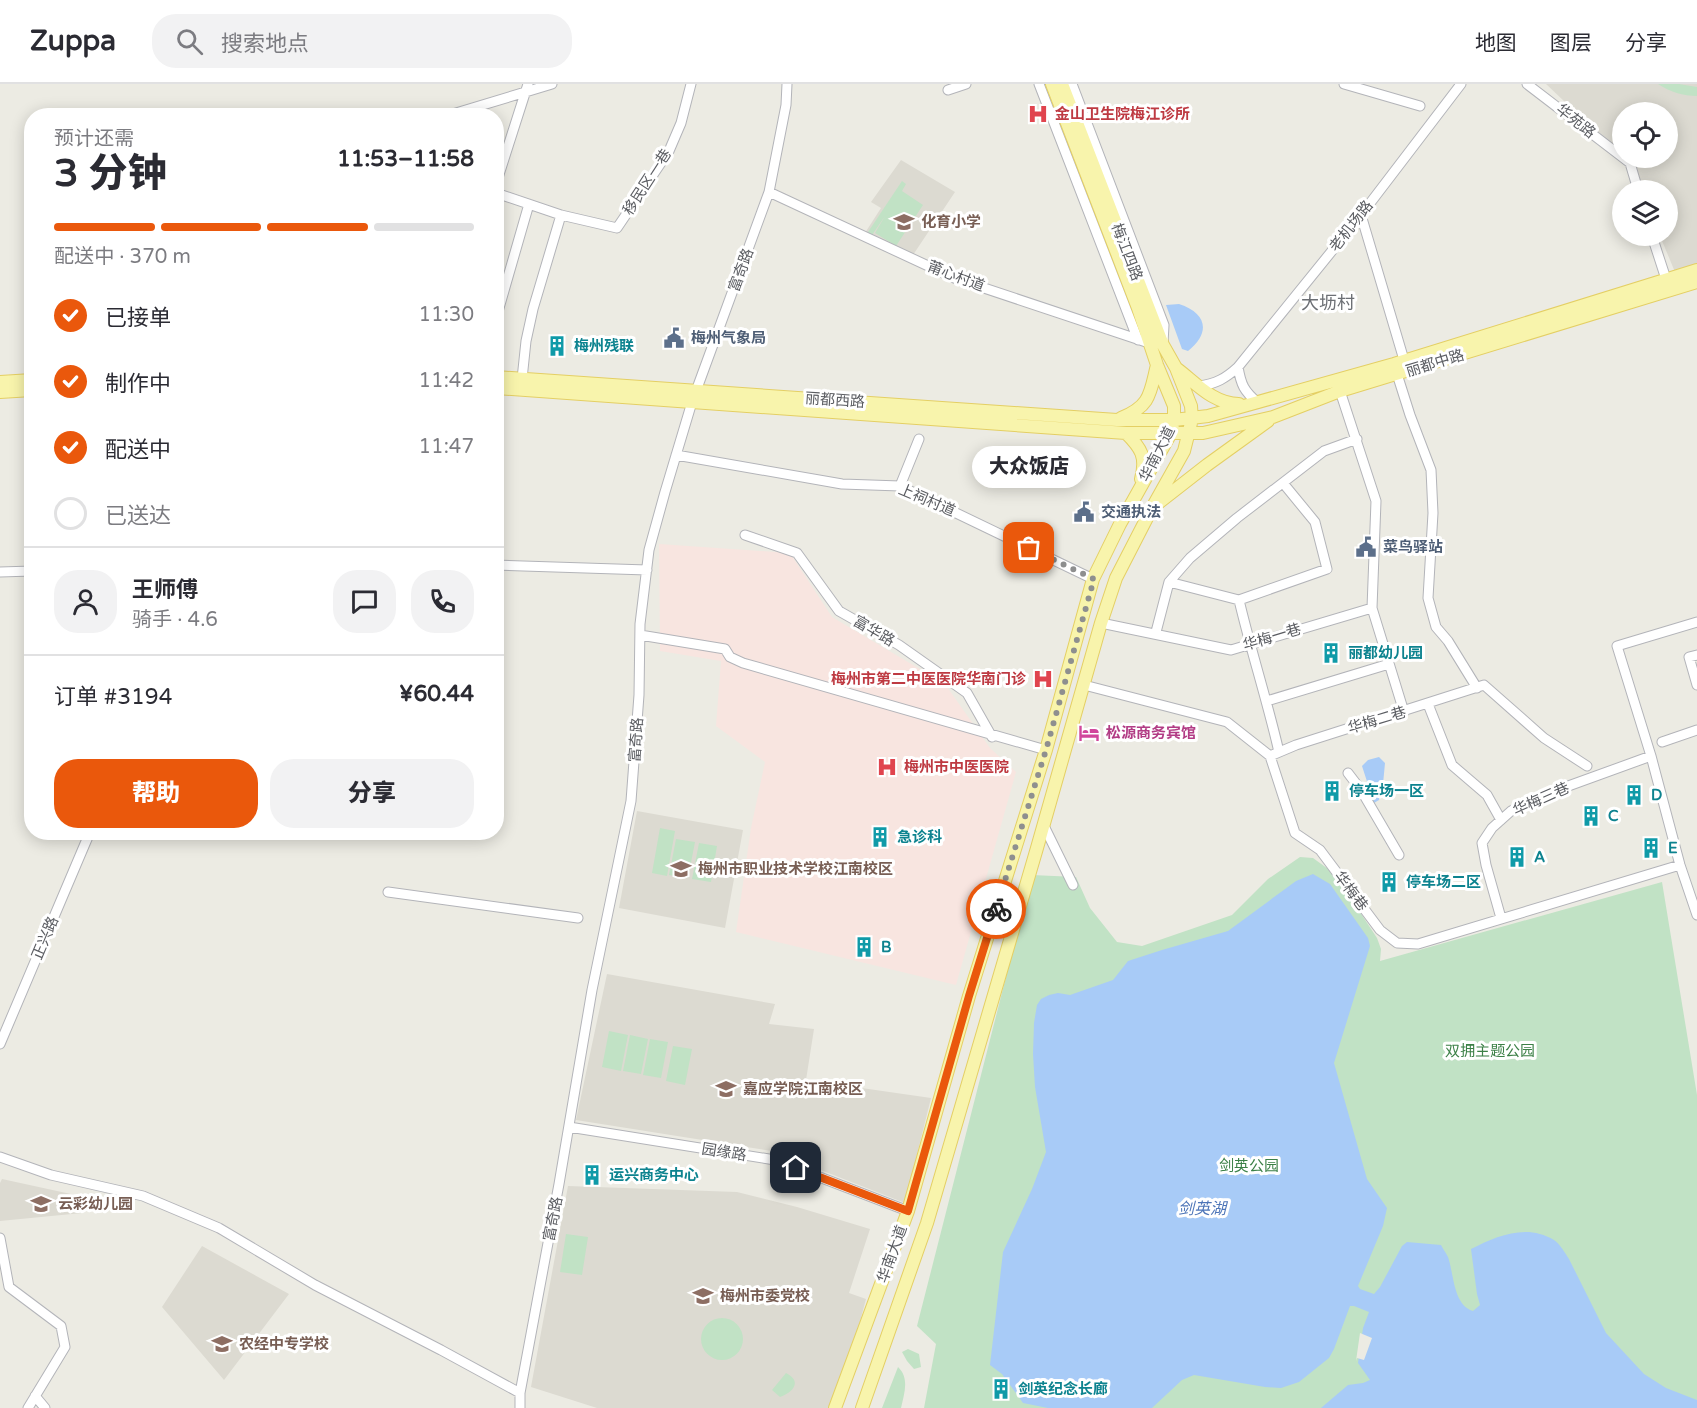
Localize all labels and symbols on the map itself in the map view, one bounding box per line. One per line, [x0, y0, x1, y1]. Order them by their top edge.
street label: 华苑路 [1553, 100, 1599, 142]
hospital icon: 金山卫生院梅江诊所 [1026, 102, 1050, 126]
place label: 金山卫生院梅江诊所 [1055, 105, 1190, 123]
street label: 移民区一巷 [619, 146, 675, 218]
street label: 老机场路 [1325, 197, 1377, 255]
school or university icon: 化育小学 [892, 210, 916, 234]
place label: 化育小学 [921, 213, 981, 231]
street label: 梅江四路 [1108, 221, 1146, 283]
street label: 富奇路 [725, 246, 757, 294]
street label: 莆心村道 [925, 257, 987, 295]
district label: 大坜村 [1301, 292, 1355, 314]
public building icon: 梅州气象局 [662, 326, 686, 350]
place label: 梅州气象局 [691, 329, 766, 347]
building icon: 梅州残联 [545, 334, 569, 358]
place label: 梅州残联 [574, 337, 634, 355]
street label: 丽都中路 [1404, 346, 1466, 380]
street label: 丽都西路 [804, 389, 866, 411]
street label: 华南大道 [1135, 423, 1179, 485]
callout: 大众饭店 [972, 446, 1086, 488]
street label: 上祠村道 [896, 480, 958, 520]
public building icon: 交通执法 [1072, 500, 1096, 524]
place label: 交通执法 [1101, 503, 1161, 521]
pin [1003, 522, 1054, 573]
public building icon: 菜鸟驿站 [1354, 535, 1378, 559]
place label: 菜鸟驿站 [1383, 538, 1443, 556]
street label: 富华路 [850, 612, 898, 650]
street label: 华梅一巷 [1241, 620, 1303, 654]
building icon: 丽都幼儿园 [1319, 641, 1343, 665]
place label: 丽都幼儿园 [1348, 644, 1423, 662]
hospital icon: 梅州市第二中医医院华南门诊 [1031, 667, 1055, 691]
place label: 梅州市第二中医医院华南门诊 [831, 670, 1027, 688]
street label: 华梅二巷 [1346, 703, 1408, 737]
street label: 富奇路 [625, 717, 647, 763]
hotel icon: 松源商务宾馆 [1077, 721, 1101, 745]
place label: 松源商务宾馆 [1106, 724, 1196, 742]
hospital icon: 梅州市中医医院 [875, 755, 899, 779]
place label: 梅州市中医医院 [904, 758, 1009, 776]
building icon: 停车场一区 [1320, 779, 1344, 803]
street label: 华梅三巷 [1510, 779, 1572, 819]
place label: 停车场一区 [1349, 782, 1424, 800]
building icon: D [1622, 783, 1646, 807]
place label: D [1651, 786, 1662, 804]
building icon: C [1579, 804, 1603, 828]
place label: C [1608, 807, 1619, 825]
building icon: 急诊科 [868, 825, 892, 849]
place label: 急诊科 [897, 828, 942, 846]
building icon: E [1639, 836, 1663, 860]
place label: E [1668, 839, 1678, 857]
building icon: A [1505, 845, 1529, 869]
place label: A [1534, 848, 1545, 866]
school or university icon: 梅州市职业技术学校江南校区 [669, 857, 693, 881]
place label: 梅州市职业技术学校江南校区 [698, 860, 893, 878]
street label: 华梅巷 [1330, 868, 1372, 914]
building icon: 停车场二区 [1377, 870, 1401, 894]
place label: 停车场二区 [1406, 873, 1481, 891]
courier [966, 879, 1026, 939]
street label: 正兴路 [28, 914, 62, 962]
building icon: B [852, 935, 876, 959]
place label: B [881, 938, 891, 956]
park label: 双拥主题公园 [1445, 1042, 1535, 1060]
school or university icon: 嘉应学院江南校区 [714, 1077, 738, 1101]
place label: 嘉应学院江南校区 [743, 1080, 863, 1098]
street label: 园缘路 [700, 1140, 748, 1164]
pin [770, 1142, 821, 1193]
park label: 剑英公园 [1219, 1157, 1279, 1175]
building icon: 运兴商务中心 [580, 1163, 604, 1187]
place label: 运兴商务中心 [609, 1166, 699, 1184]
school or university icon: 云彩幼儿园 [29, 1192, 53, 1216]
place label: 云彩幼儿园 [58, 1195, 133, 1213]
street label: 富奇路 [540, 1195, 566, 1243]
water label: 剑英湖 [1178, 1199, 1229, 1219]
street label: 华南大道 [873, 1223, 911, 1285]
school or university icon: 梅州市委党校 [691, 1284, 715, 1308]
place label: 梅州市委党校 [720, 1287, 810, 1305]
school or university icon: 农经中专学校 [210, 1332, 234, 1356]
place label: 农经中专学校 [239, 1335, 329, 1353]
building icon: 剑英纪念长廊 [989, 1377, 1013, 1401]
place label: 剑英纪念长廊 [1018, 1380, 1108, 1398]

